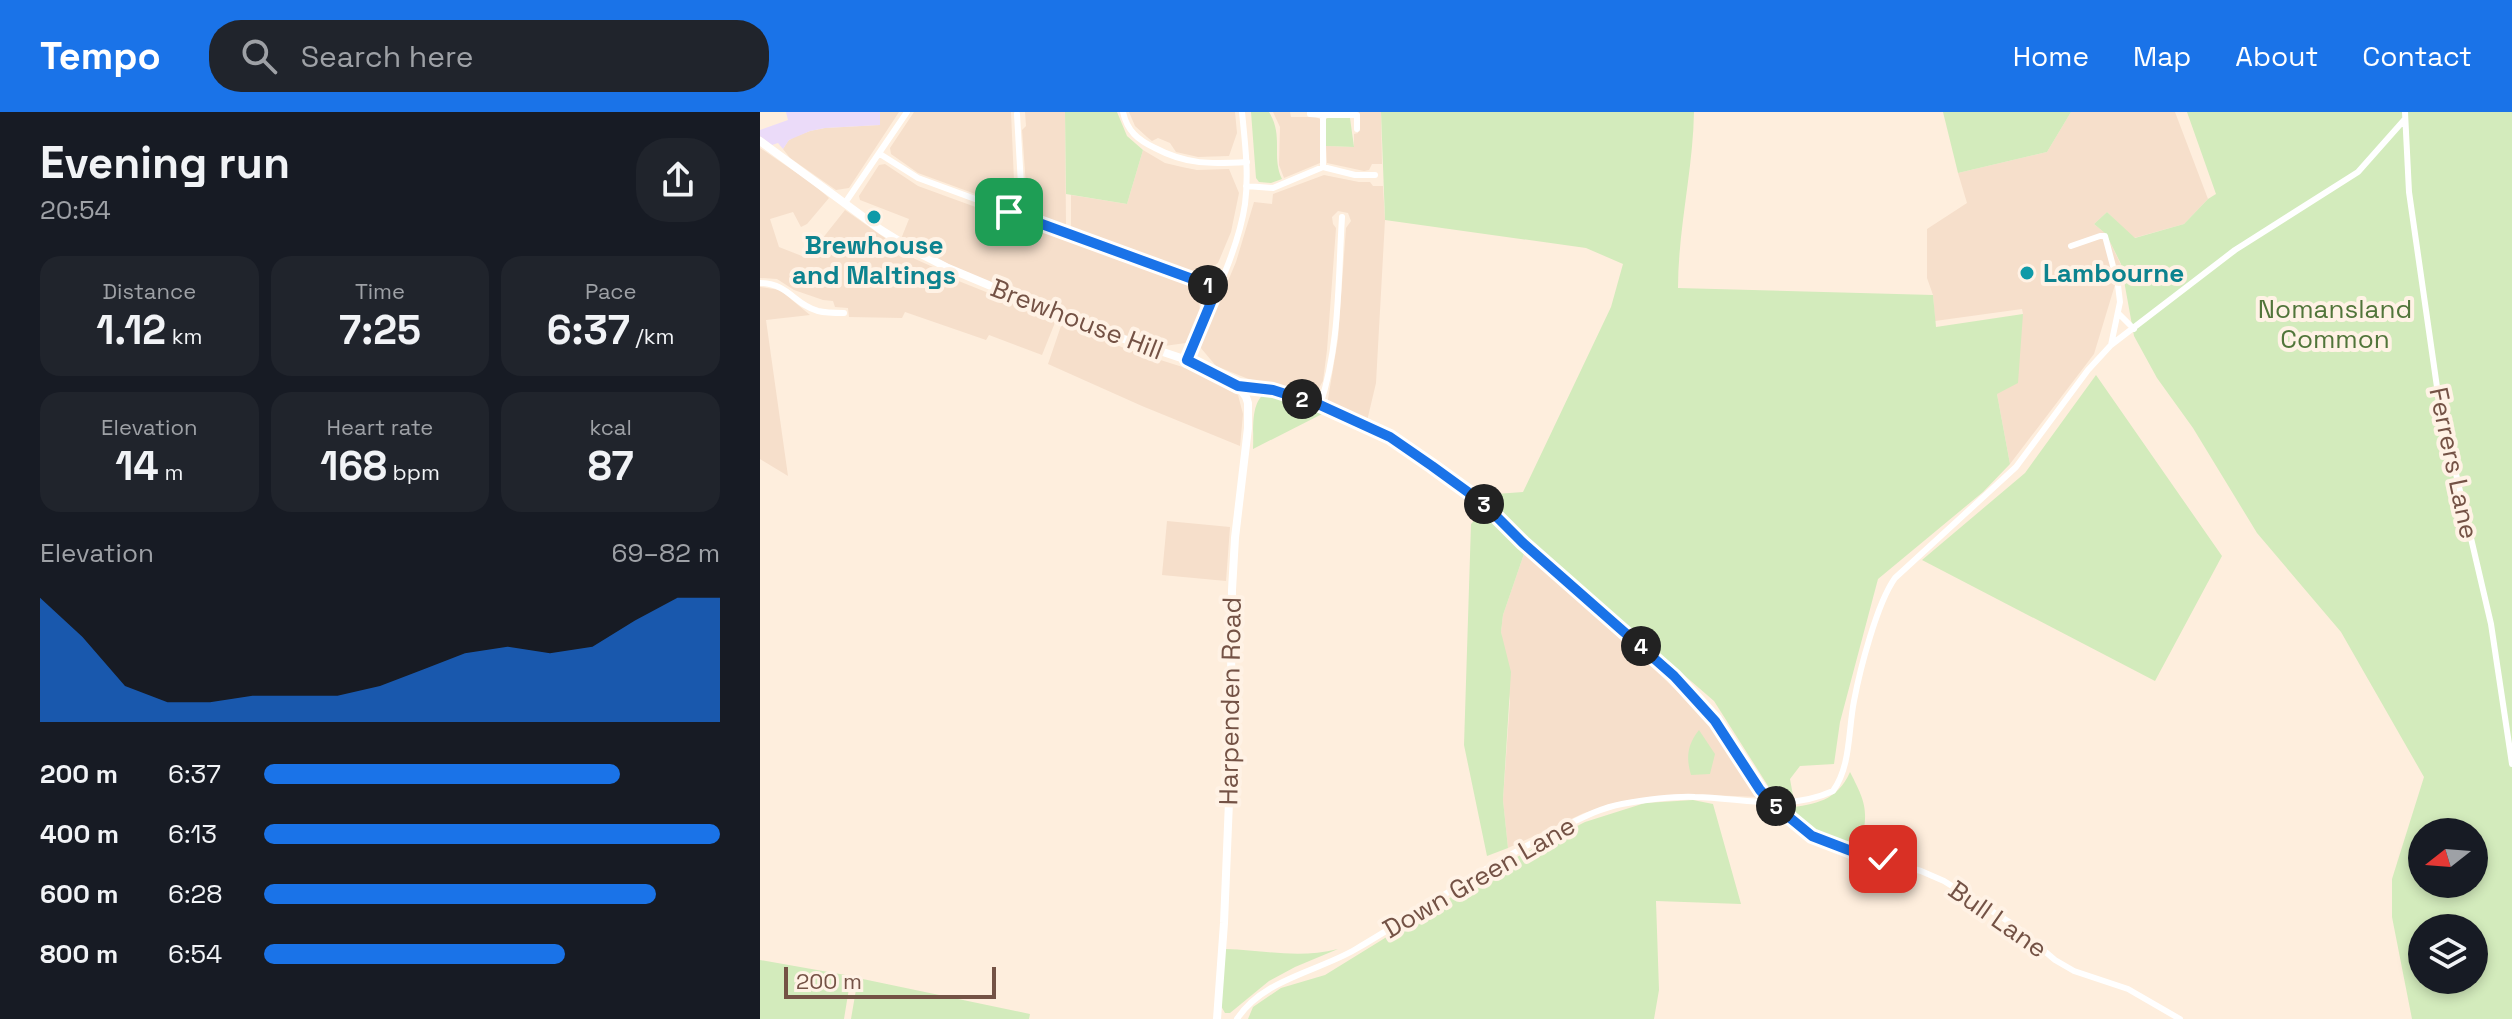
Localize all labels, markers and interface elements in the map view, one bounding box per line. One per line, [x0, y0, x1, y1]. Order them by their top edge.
search box [209, 20, 769, 92]
text: Tempo [40, 32, 161, 80]
icon: search [237, 34, 281, 78]
text: Search here [301, 37, 474, 76]
text: Home [2013, 38, 2089, 74]
text: Map [2133, 38, 2191, 74]
text: About [2235, 38, 2318, 74]
text: Contact [2362, 38, 2472, 74]
text: Evening run [40, 135, 290, 191]
button: share [636, 138, 720, 222]
pin [975, 178, 1043, 246]
icon: arrive [987, 190, 1031, 234]
text: 20:54 [40, 193, 111, 227]
marker: Brewhouse and Maltings [865, 208, 883, 226]
place label: Brewhouse and Maltings [792, 228, 956, 292]
place label: Lambourne [2043, 256, 2184, 290]
marker: Lambourne [2018, 264, 2036, 282]
pin: 1 [1188, 265, 1228, 305]
street label: Brewhouse Hill [986, 270, 1168, 368]
text: 1 [1203, 271, 1213, 299]
text: Distance [102, 277, 196, 305]
text: Time [355, 277, 405, 305]
text: Pace [585, 277, 636, 305]
park label: Nomansland Common [2258, 292, 2412, 356]
text: 1.12 [96, 305, 166, 356]
text: 7:25 [339, 305, 421, 356]
text: 6:37 [547, 305, 630, 356]
text: km [166, 322, 202, 350]
text: /km [630, 322, 675, 350]
pin: 2 [1282, 379, 1322, 419]
street label: Ferrers Lane [2421, 384, 2487, 542]
text: 2 [1295, 385, 1309, 413]
text: Elevation [101, 413, 198, 441]
text: Heart rate [327, 413, 433, 441]
text: kcal [589, 413, 632, 441]
text: 14 [115, 441, 159, 492]
text: 168 [320, 441, 387, 492]
text: 87 [588, 441, 634, 492]
text: m [159, 458, 183, 486]
text: bpm [387, 458, 440, 486]
pin: 3 [1464, 484, 1504, 524]
text: 3 [1477, 490, 1491, 518]
text: Elevation [40, 536, 154, 570]
text: 69–82 m [611, 536, 720, 570]
street label: Harpenden Road [1211, 596, 1249, 806]
pin: 4 [1621, 626, 1661, 666]
text: 4 [1634, 632, 1648, 660]
text: 200 m [40, 757, 118, 791]
text: 6:37 [168, 757, 221, 791]
pin: 5 [1756, 786, 1796, 826]
text: 5 [1769, 792, 1783, 820]
street label: Down Green Lane [1377, 808, 1581, 946]
text: 400 m [40, 817, 119, 851]
text: 6:13 [168, 817, 217, 851]
north arrow [2408, 818, 2488, 898]
map controls [2408, 818, 2488, 994]
pin [1849, 825, 1917, 893]
icon: check [1861, 837, 1905, 881]
street label: Bull Lane [1942, 873, 2054, 965]
text: 600 m [40, 877, 119, 911]
text: 6:28 [168, 877, 222, 911]
button: layers [2408, 914, 2488, 994]
text: 800 m [40, 937, 118, 971]
text: 6:54 [168, 937, 222, 971]
scale bar [784, 963, 996, 999]
text: 200 m [796, 967, 862, 995]

